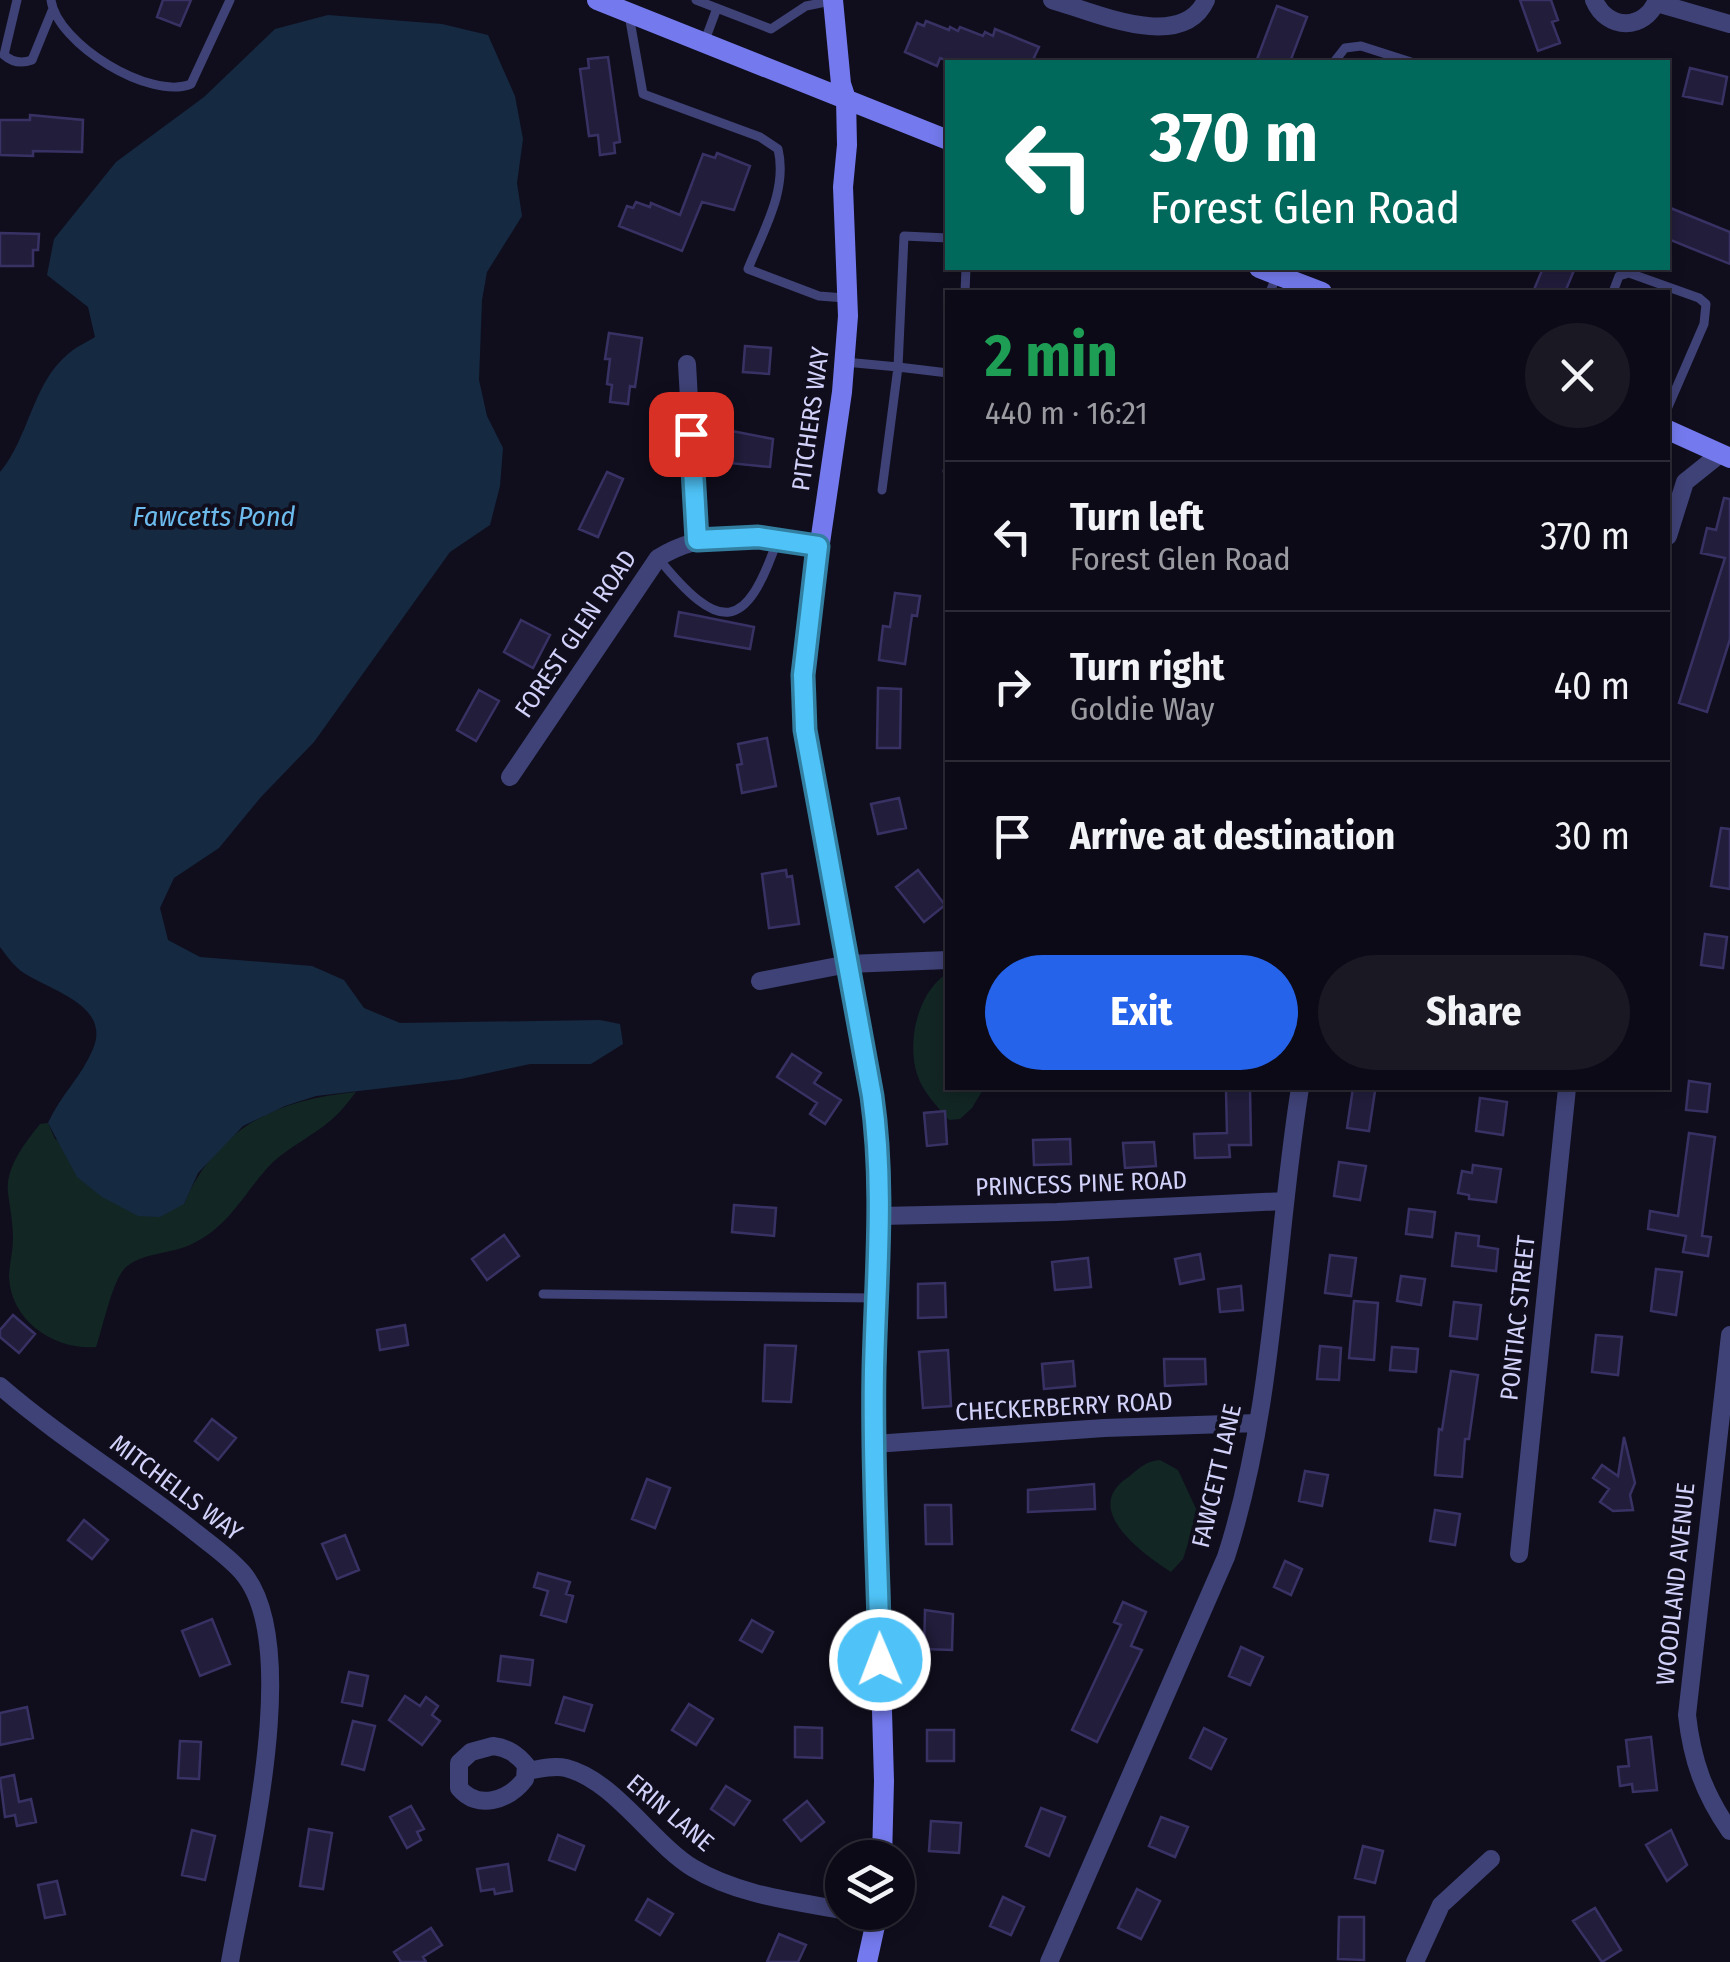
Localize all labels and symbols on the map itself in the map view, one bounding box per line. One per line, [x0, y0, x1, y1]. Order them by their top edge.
street label: PITCHERS WAY [786, 345, 836, 493]
pin [649, 392, 734, 477]
water label: Fawcetts Pond [133, 500, 296, 533]
street label: FOREST GLEN ROAD [509, 545, 643, 723]
street label: PRINCESS PINE ROAD [975, 1165, 1187, 1203]
street label: PONTIAC STREET [1494, 1234, 1542, 1402]
street label: CHECKERBERRY ROAD [955, 1386, 1173, 1428]
street label: FAWCETT LANE [1186, 1401, 1248, 1551]
street label: MITCHELLS WAY [104, 1429, 248, 1548]
street label: WOODLAND AVENUE [1650, 1481, 1702, 1687]
position arrow [828, 1608, 932, 1712]
street label: ERIN LANE [620, 1768, 720, 1858]

